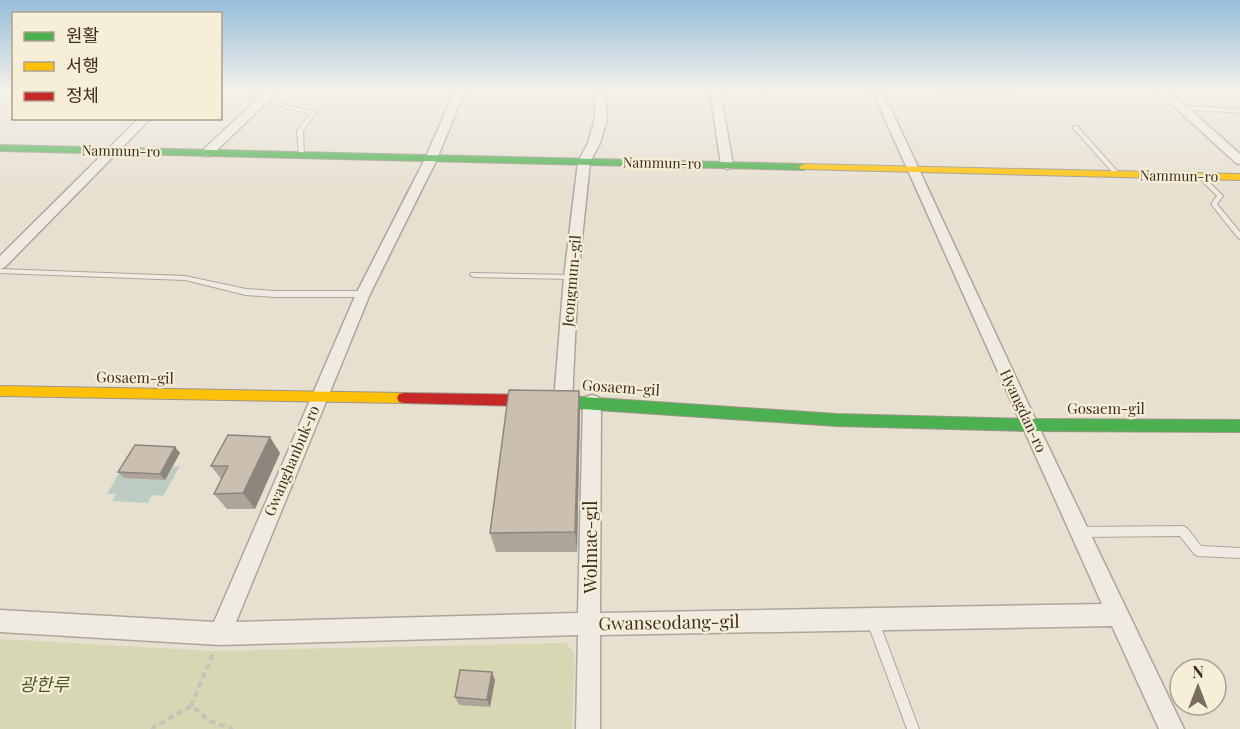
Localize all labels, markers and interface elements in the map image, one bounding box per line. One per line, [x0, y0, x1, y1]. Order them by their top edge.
legend [12, 12, 222, 120]
text: 원활 [66, 23, 99, 47]
text: 서행 [66, 53, 99, 77]
text: 정체 [66, 83, 99, 107]
street label: Nammun-ro [82, 140, 161, 161]
street label: Nammun-ro [623, 152, 702, 173]
street label: Nammun-ro [1140, 165, 1219, 186]
street label: Jeongmun-gil [557, 234, 585, 329]
street label: Gosaem-gil [96, 366, 174, 388]
street label: Hyangdan-ro [996, 366, 1052, 455]
street label: Gosaem-gil [582, 374, 661, 400]
street label: Gosaem-gil [1067, 398, 1145, 418]
street label: Gwanghanbuk-ro [259, 402, 323, 519]
street label: Wolmae-gil [578, 501, 602, 594]
street label: Gwanseodang-gil [598, 609, 740, 635]
north arrow [1168, 657, 1228, 717]
text: N [1192, 661, 1204, 682]
park label: 광한루 [19, 672, 70, 696]

